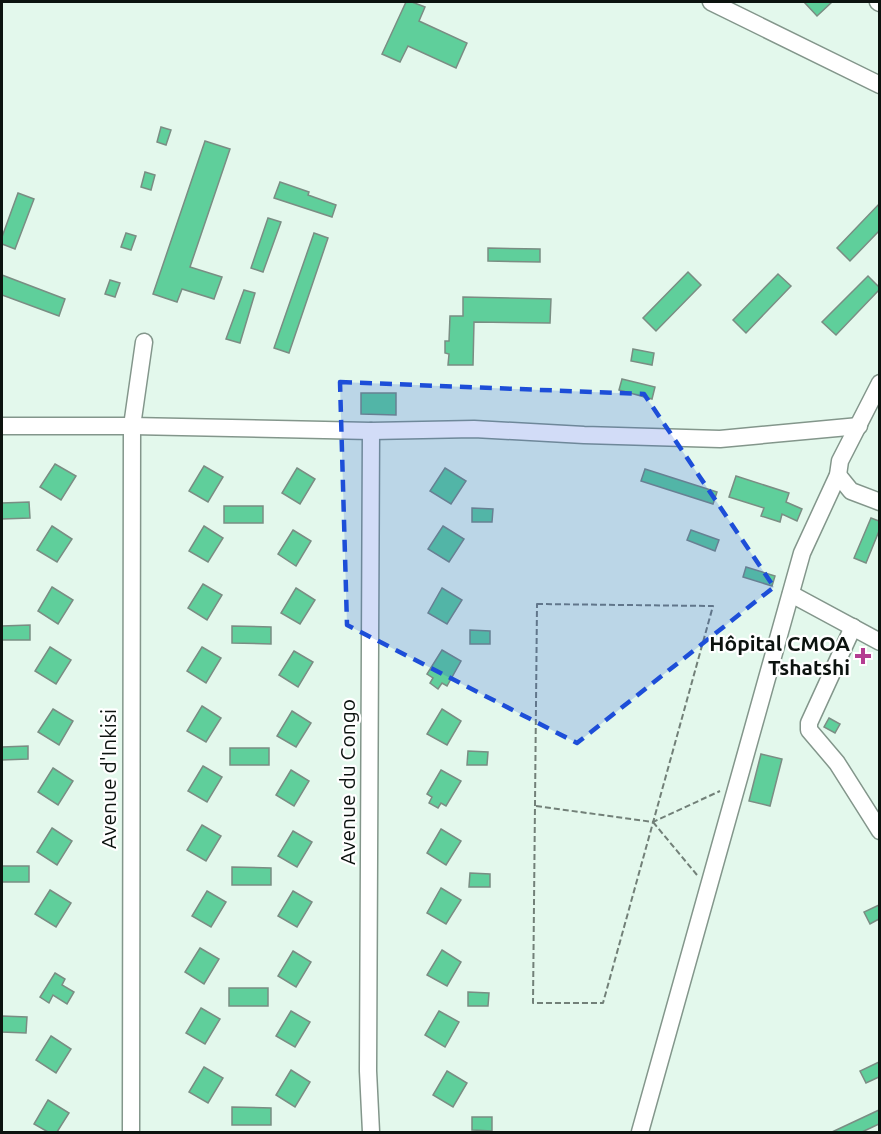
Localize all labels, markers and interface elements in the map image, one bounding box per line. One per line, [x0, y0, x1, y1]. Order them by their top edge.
place label: Hôpital CMOA Tshatshi [709, 631, 850, 679]
marker: Hôpital CMOA Tshatshi [854, 647, 872, 665]
street label: Avenue du Congo [335, 699, 359, 865]
street label: Avenue d'Inkisi [96, 709, 120, 849]

